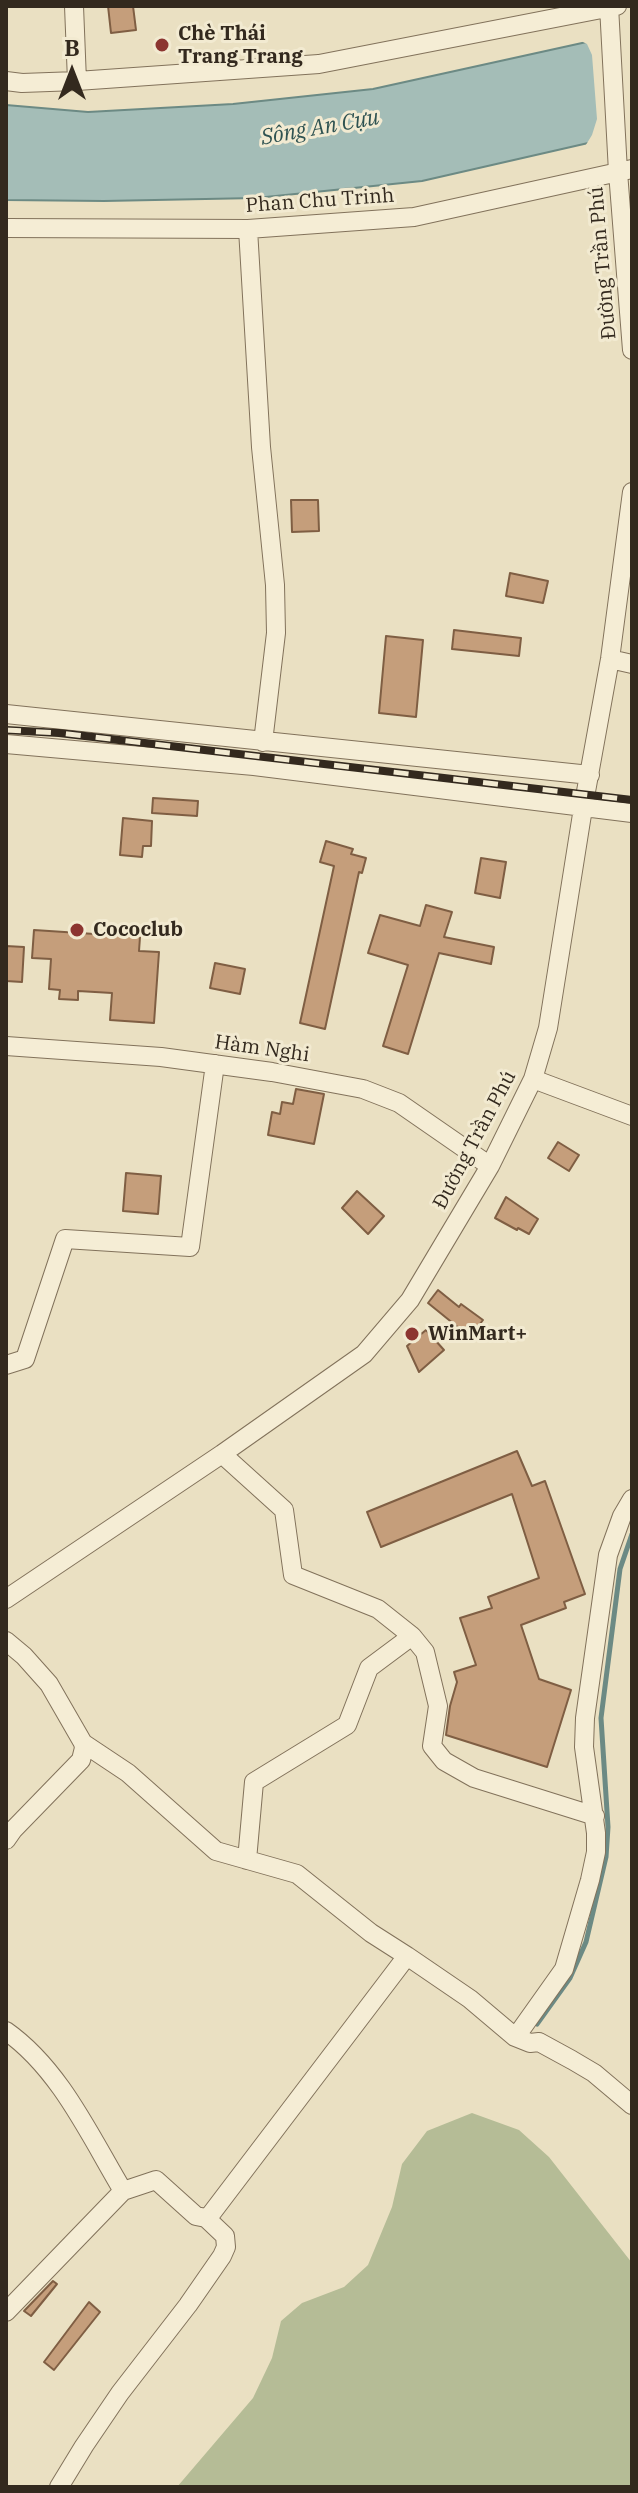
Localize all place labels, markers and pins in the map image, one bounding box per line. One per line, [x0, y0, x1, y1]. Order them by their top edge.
place label: Chè Thái Trang Trang [178, 22, 303, 69]
marker: Chè Thái Trang Trang [153, 36, 171, 54]
place label: Cococlub [93, 918, 183, 942]
marker: Cococlub [68, 921, 86, 939]
place label: WinMart+ [428, 1322, 527, 1346]
marker: WinMart+ [403, 1325, 421, 1343]

